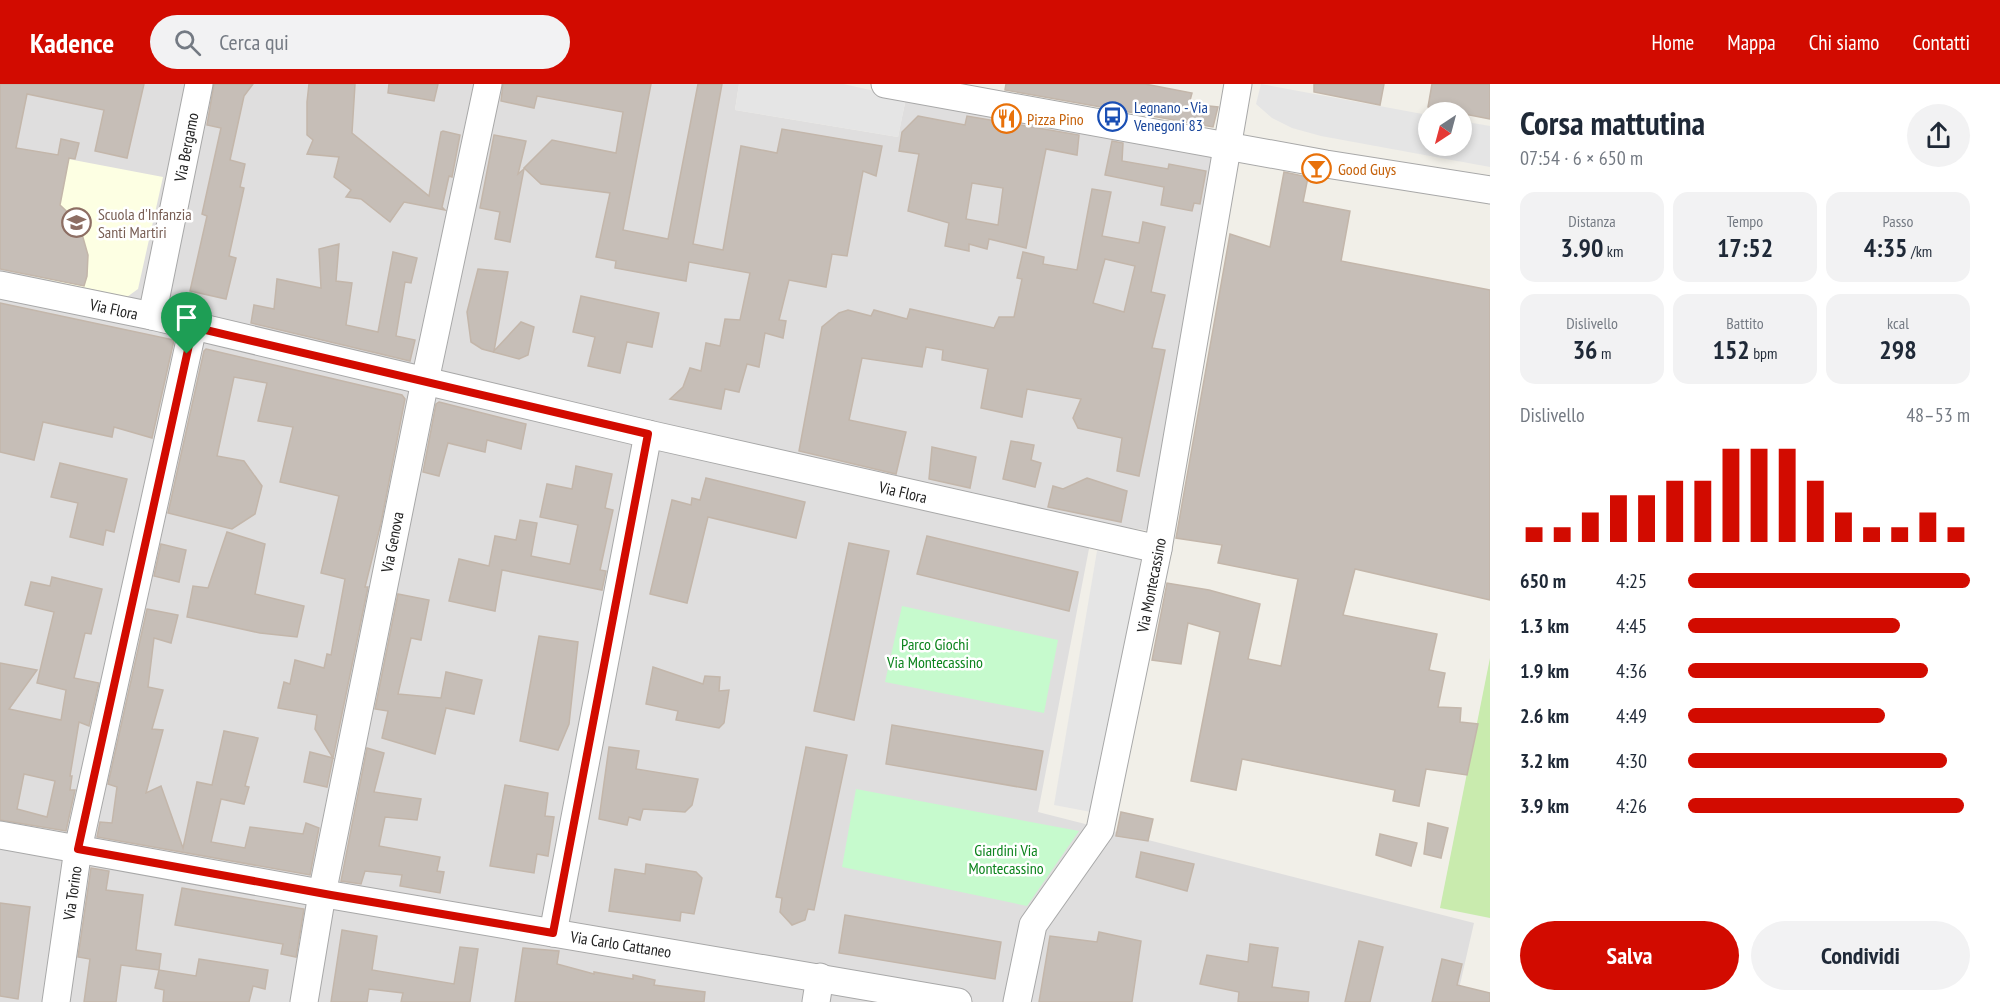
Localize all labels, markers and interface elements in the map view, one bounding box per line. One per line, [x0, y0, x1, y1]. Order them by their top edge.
search box [150, 15, 570, 69]
text: Kadence [30, 24, 114, 61]
icon: search [171, 26, 204, 59]
text: Cerca qui [219, 28, 289, 56]
text: Home [1652, 29, 1694, 56]
text: Mappa [1727, 29, 1776, 56]
text: Chi siamo [1809, 29, 1879, 56]
text: Contatti [1912, 29, 1970, 56]
place label: Legnano - Via Venegoni 83 [1133, 97, 1208, 135]
bus stop icon: Legnano - Via Venegoni 83 [1097, 100, 1129, 132]
text: Corsa mattutina [1520, 101, 1705, 144]
north arrow [1418, 102, 1472, 156]
map controls [1418, 102, 1472, 156]
restaurant icon: Pizza Pino [990, 103, 1022, 135]
button: share [1907, 104, 1970, 167]
place label: Pizza Pino [1027, 109, 1084, 129]
street label: Via Bergamo [169, 111, 202, 184]
text: 07:54 · 6 × 650 m [1520, 145, 1643, 171]
bar icon: Good Guys [1301, 153, 1333, 185]
place label: Good Guys [1338, 159, 1396, 179]
place label: Scuola d'Infanzia Santi Martiri [98, 204, 192, 242]
school or university icon: Scuola d'Infanzia Santi Martiri [61, 207, 93, 239]
text: Distanza [1568, 211, 1616, 231]
text: Tempo [1727, 211, 1763, 231]
text: Passo [1883, 211, 1913, 231]
text: 3.90 [1561, 231, 1603, 264]
text: 17:52 [1717, 231, 1773, 264]
text: 4:35 [1864, 231, 1908, 264]
text: km [1603, 241, 1623, 261]
text: /km [1908, 241, 1932, 261]
pin [161, 292, 212, 354]
street label: Via Flora [87, 294, 140, 324]
icon: arrive [170, 301, 203, 334]
text: Dislivello [1566, 313, 1618, 333]
text: Battito [1726, 313, 1764, 333]
text: kcal [1887, 313, 1909, 333]
text: 36 [1573, 333, 1598, 366]
text: 152 [1712, 333, 1750, 366]
text: 298 [1879, 333, 1917, 366]
text: m [1598, 343, 1611, 363]
text: bpm [1750, 343, 1778, 363]
text: Dislivello [1520, 402, 1585, 428]
text: 48–53 m [1906, 402, 1970, 428]
street label: Via Flora [876, 477, 929, 507]
street label: Via Genova [376, 510, 408, 575]
street label: Via Montecassino [1132, 536, 1170, 635]
text: 650 m [1520, 568, 1566, 594]
text: 4:25 [1616, 568, 1647, 594]
text: 1.3 km [1520, 613, 1569, 639]
text: 4:45 [1616, 613, 1647, 639]
park label: Parco Giochi Via Montecassino [886, 634, 983, 672]
text: 1.9 km [1520, 658, 1569, 684]
text: 4:36 [1616, 658, 1647, 684]
text: 2.6 km [1520, 703, 1569, 729]
text: 4:49 [1616, 703, 1647, 729]
text: 3.2 km [1520, 748, 1569, 774]
text: 4:30 [1616, 748, 1647, 774]
text: 3.9 km [1520, 793, 1569, 819]
text: 4:26 [1616, 793, 1647, 819]
park label: Giardini Via Montecassino [968, 840, 1044, 878]
street label: Via Torino [58, 865, 86, 922]
button: Salva [1520, 921, 1739, 990]
button: Condividi [1751, 921, 1970, 990]
street label: Via Carlo Cattaneo [568, 926, 673, 962]

